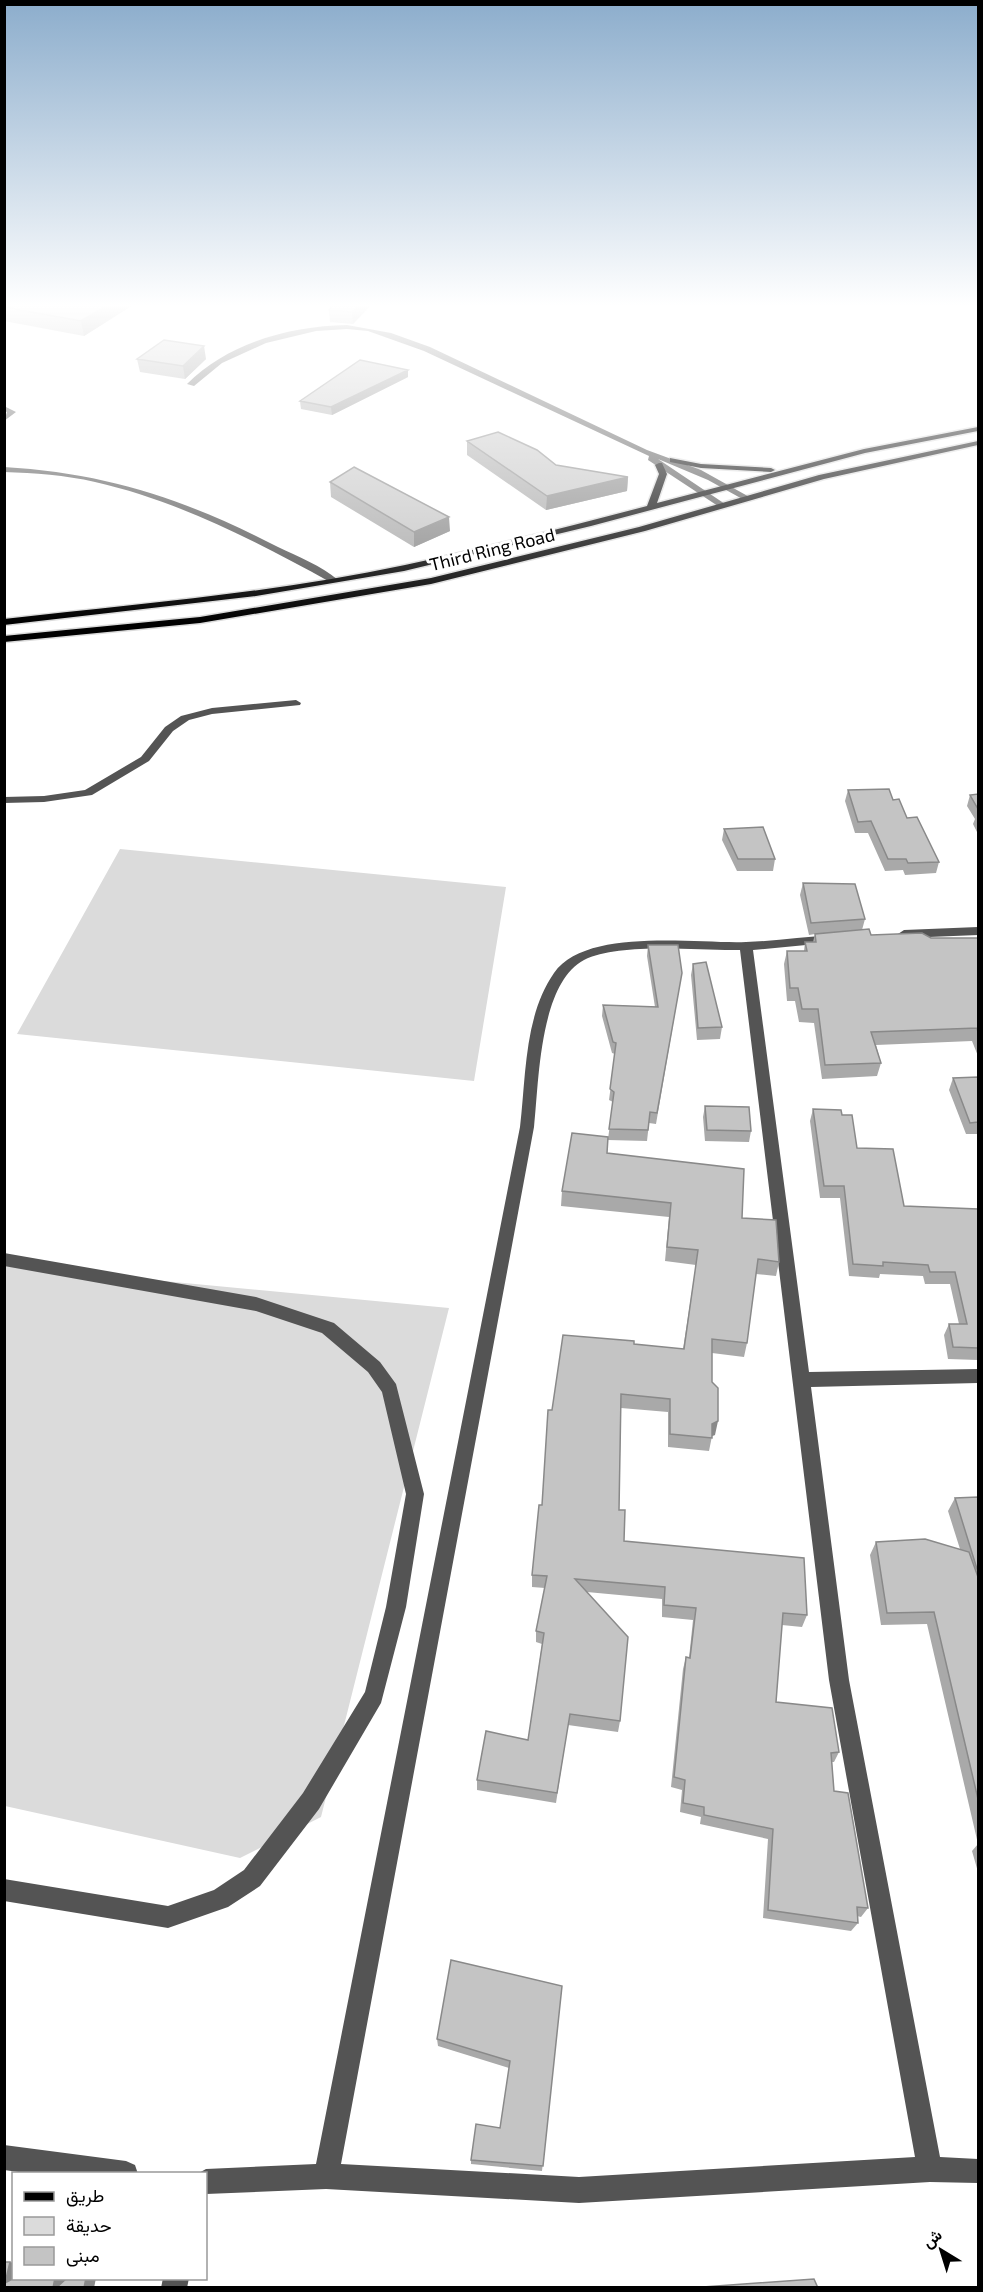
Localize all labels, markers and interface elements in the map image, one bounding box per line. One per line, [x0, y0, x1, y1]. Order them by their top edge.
street label: Third Ring Road [427, 523, 557, 575]
legend [12, 2172, 207, 2280]
text: طريق [66, 2184, 104, 2207]
text: حديقة [66, 2214, 112, 2236]
north arrow [911, 2220, 971, 2280]
text: ش [918, 2224, 946, 2252]
text: مبنى [66, 2244, 100, 2267]

